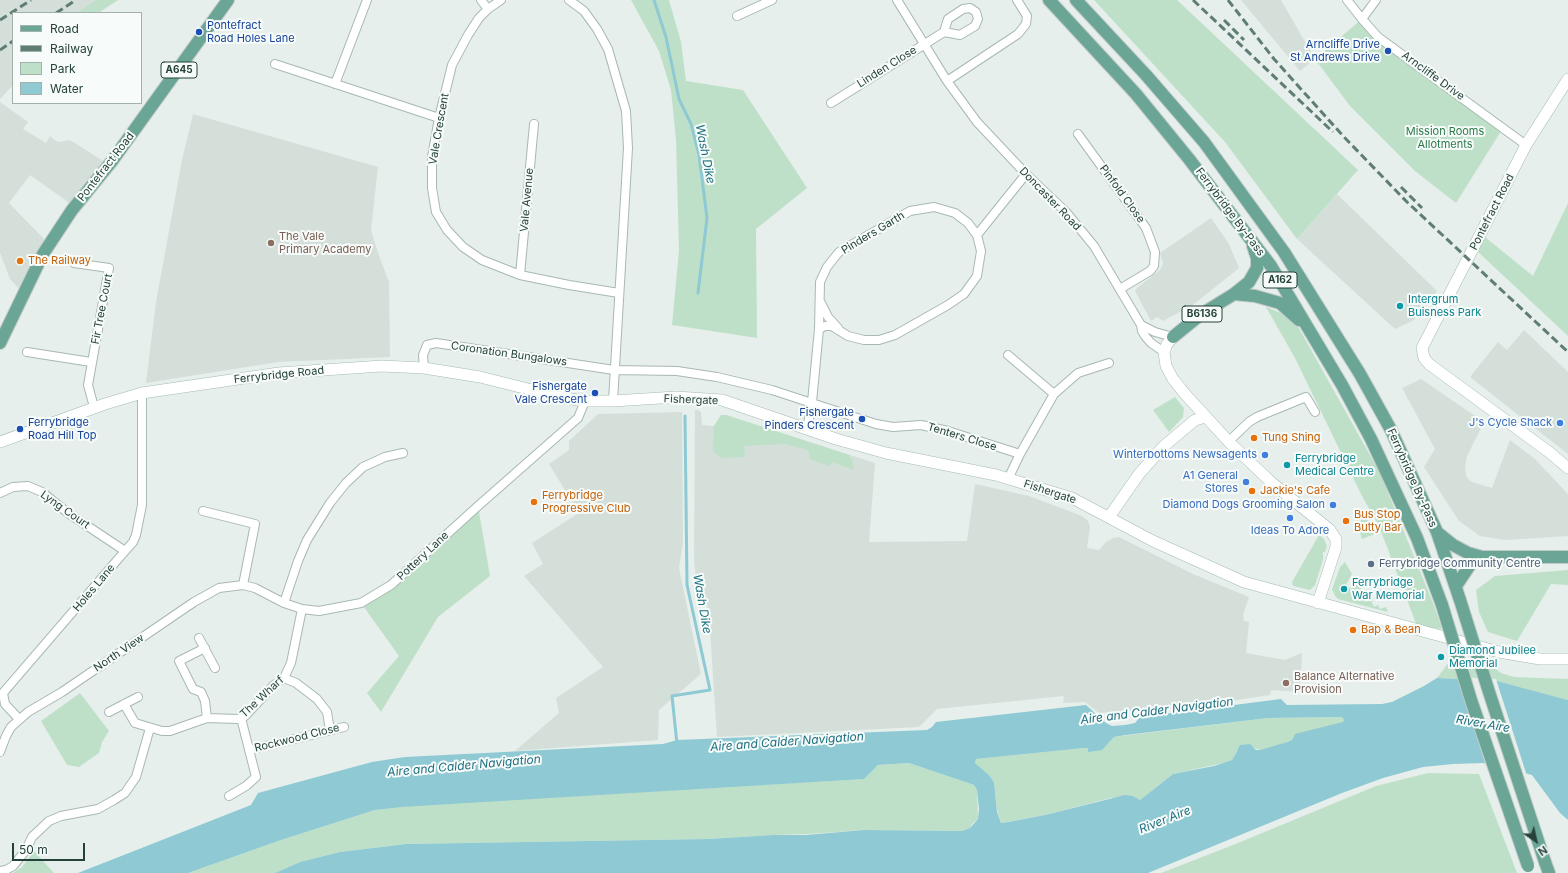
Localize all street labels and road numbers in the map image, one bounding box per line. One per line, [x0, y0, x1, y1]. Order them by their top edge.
street label: Linden Close [855, 43, 919, 91]
street label: Arncliffe Drive [1399, 49, 1467, 103]
road number: A645 [161, 62, 197, 78]
street label: Vale Crescent [426, 92, 452, 166]
street label: Pontefract Road [75, 130, 137, 204]
street label: Pinfold Close [1097, 162, 1147, 226]
street label: Doncaster Road [1016, 165, 1084, 233]
street label: Ferrybridge By-Pass [1193, 165, 1267, 259]
street label: Vale Avenue [518, 168, 536, 232]
street label: Pontefract Road [1467, 172, 1517, 252]
street label: Pinders Garth [839, 209, 907, 257]
road number: A162 [1263, 272, 1297, 288]
street label: Fir Tree Court [89, 273, 115, 345]
road number: B6136 [1182, 306, 1222, 322]
street label: Coronation Bungalows [450, 339, 568, 369]
street label: Ferrybridge Road [233, 364, 325, 386]
street label: Fishergate [663, 392, 719, 408]
street label: Tenters Close [926, 420, 998, 454]
street label: Ferrybridge By-Pass [1384, 427, 1440, 529]
street label: Fishergate [1022, 477, 1078, 507]
street label: Lyng Court [38, 488, 92, 532]
street label: Pottery Lane [394, 529, 452, 583]
street label: Holes Lane [70, 562, 118, 614]
street label: North View [91, 631, 147, 675]
street label: The Wharf [237, 673, 287, 721]
street label: Rockwood Close [253, 721, 341, 755]

